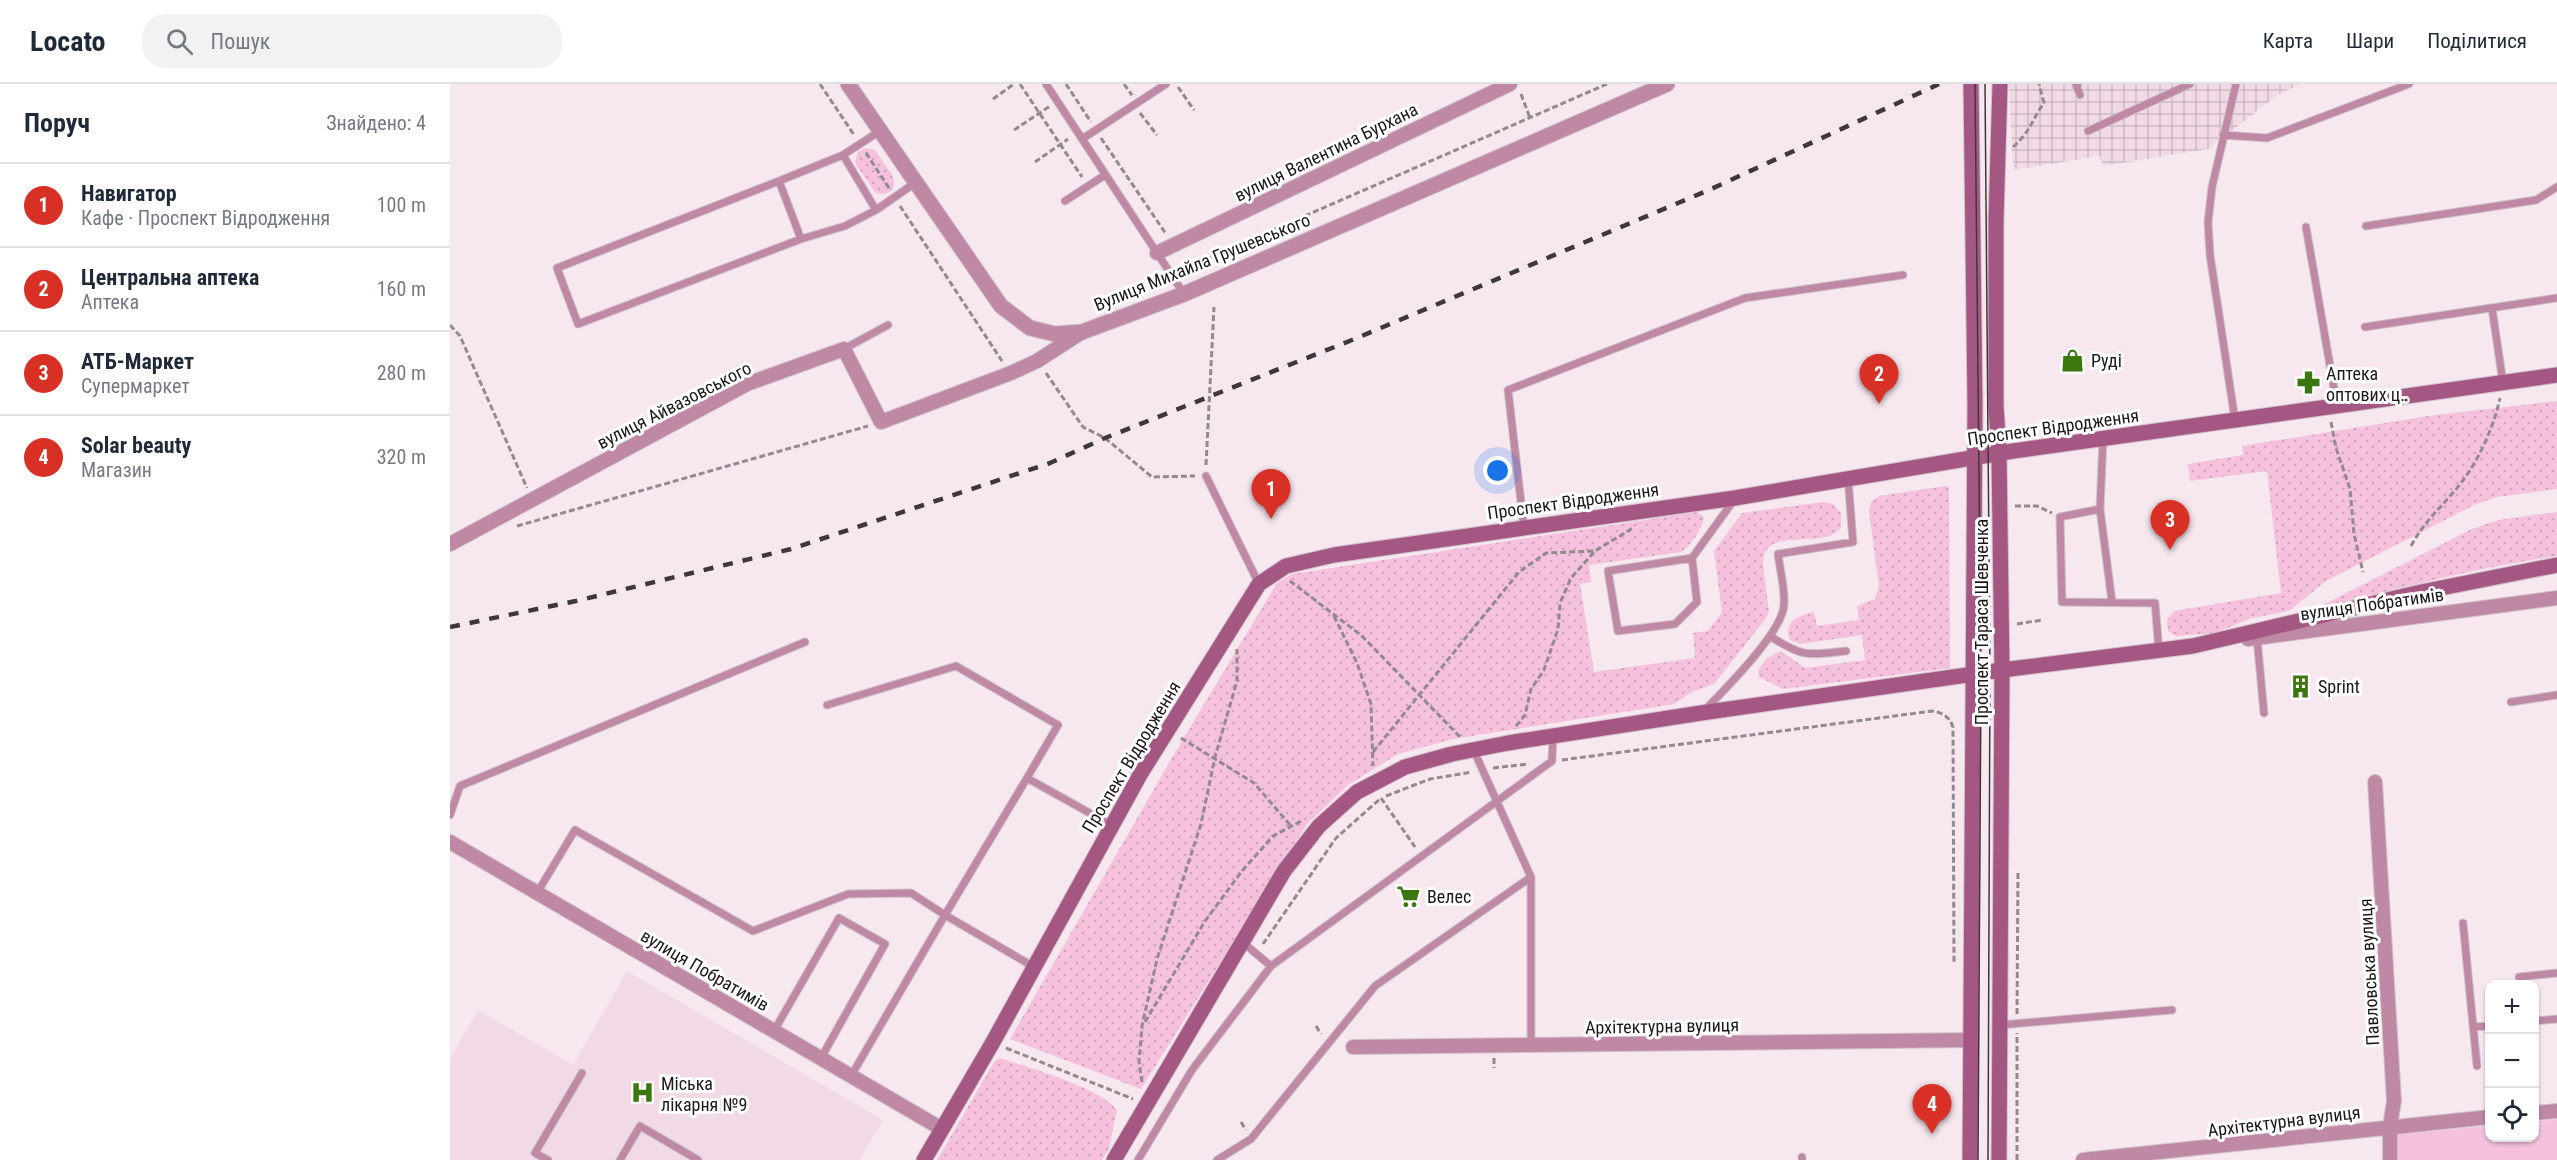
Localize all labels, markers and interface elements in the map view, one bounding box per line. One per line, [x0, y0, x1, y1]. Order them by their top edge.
search box [142, 14, 562, 68]
text: Locato [30, 25, 106, 58]
icon: search [163, 25, 196, 58]
text: Пошук [211, 29, 270, 54]
text: Карта [2263, 29, 2313, 53]
text: Шари [2346, 29, 2394, 53]
text: Поділитися [2427, 29, 2527, 53]
street label: вулиця Валентина Бурхана [1231, 98, 1421, 206]
text: Поруч [24, 108, 90, 138]
text: Знайдено: 4 [326, 111, 426, 135]
text: Навигатор [81, 181, 177, 206]
text: 1 [38, 193, 49, 217]
text: 100 m [377, 193, 426, 217]
text: Кафе · Проспект Відродження [81, 206, 330, 230]
street label: Вулиця Михайла Грушевського [1091, 209, 1313, 315]
text: Центральна аптека [81, 265, 259, 290]
text: 2 [38, 277, 49, 301]
text: 160 m [377, 277, 426, 301]
text: Аптека [81, 290, 139, 314]
shop icon: Рудi [2060, 347, 2086, 373]
text: АТБ-Маркет [81, 349, 194, 374]
place label: Рудi [2091, 350, 2122, 371]
pin: 2 [1860, 354, 1898, 404]
street label: вулиця Айвазовського [593, 357, 755, 453]
text: 3 [38, 361, 49, 385]
text: 280 m [377, 361, 426, 385]
place label: Аптека оптових ц‥ [2326, 363, 2408, 405]
pharmacy icon: Аптека оптових ц‥ [2295, 370, 2321, 396]
text: Супермаркет [81, 374, 190, 398]
street label: Проспект Відродження [1966, 405, 2140, 449]
text: Solar beauty [81, 433, 191, 458]
text: 4 [38, 445, 49, 469]
text: 320 m [377, 445, 426, 469]
your location [1483, 456, 1512, 485]
text: Магазин [81, 458, 152, 482]
pin: 1 [1252, 470, 1290, 519]
street label: Проспект Відродження [1486, 479, 1660, 523]
pin: 3 [2150, 500, 2190, 550]
street label: Проспект Тараса Шевченка [1971, 519, 1992, 725]
street label: вулиця Побратимів [2299, 584, 2445, 624]
building icon: Sprint [2287, 673, 2313, 699]
place label: Sprint [2318, 676, 2360, 697]
street label: Проспект Відродження [1077, 677, 1185, 837]
supermarket icon: Велес [1396, 883, 1422, 909]
place label: Велес [1427, 886, 1471, 907]
street label: Павловська вулиця [2355, 898, 2383, 1046]
street label: вулиця Побратимів [637, 925, 773, 1015]
map controls [2485, 980, 2539, 1142]
button: + [2485, 980, 2539, 1034]
street label: Архітектурна вулиця [1585, 1014, 1739, 1038]
button: − [2485, 1034, 2539, 1088]
place label: Міська лікарня №9 [661, 1073, 747, 1115]
hospital icon: Міська лікарня №9 [630, 1080, 656, 1106]
pin: 4 [1912, 1084, 1952, 1134]
button: locate [2485, 1088, 2539, 1142]
street label: Архітектурна вулиця [2206, 1101, 2362, 1141]

